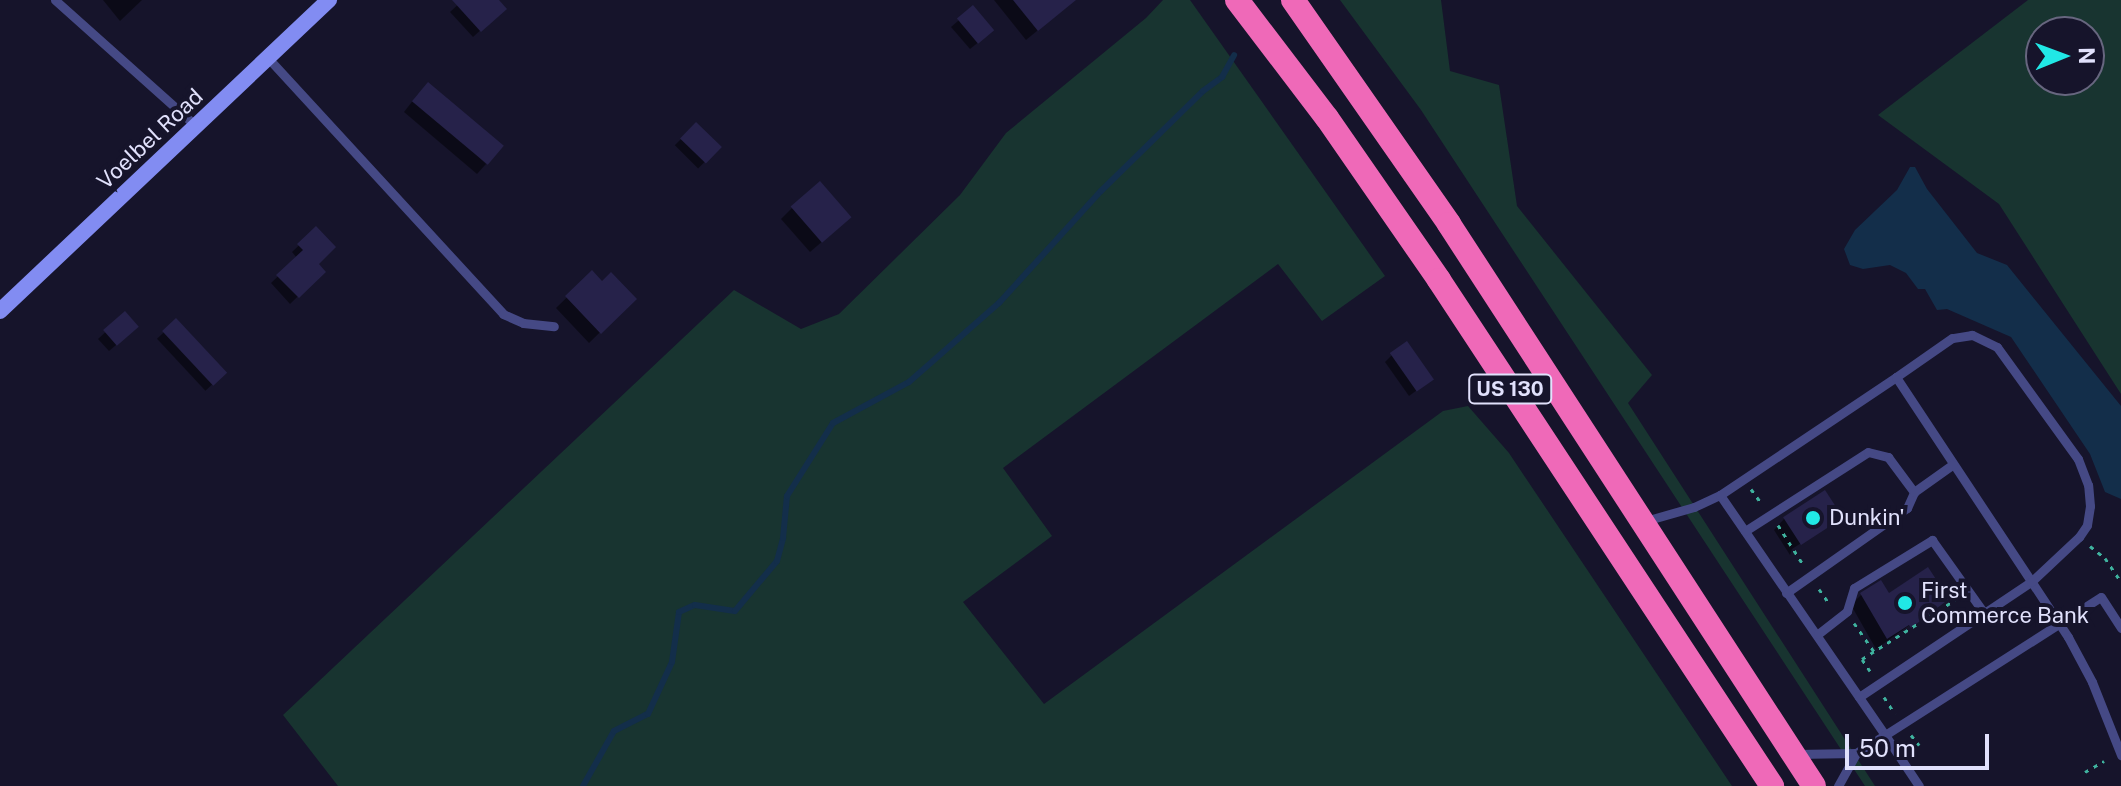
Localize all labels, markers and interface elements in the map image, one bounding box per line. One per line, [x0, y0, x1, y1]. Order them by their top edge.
north arrow [2025, 16, 2105, 96]
text: N [2074, 47, 2100, 64]
street label: Voelbel Road [92, 83, 208, 195]
road number: US 130 [1468, 373, 1552, 405]
place label: Dunkin' [1829, 505, 1905, 531]
marker: Dunkin' [1804, 509, 1822, 527]
place label: First Commerce Bank [1921, 577, 2089, 628]
marker: First Commerce Bank [1896, 594, 1914, 612]
scale bar [1849, 718, 1993, 768]
text: 50 m [1859, 734, 1916, 762]

